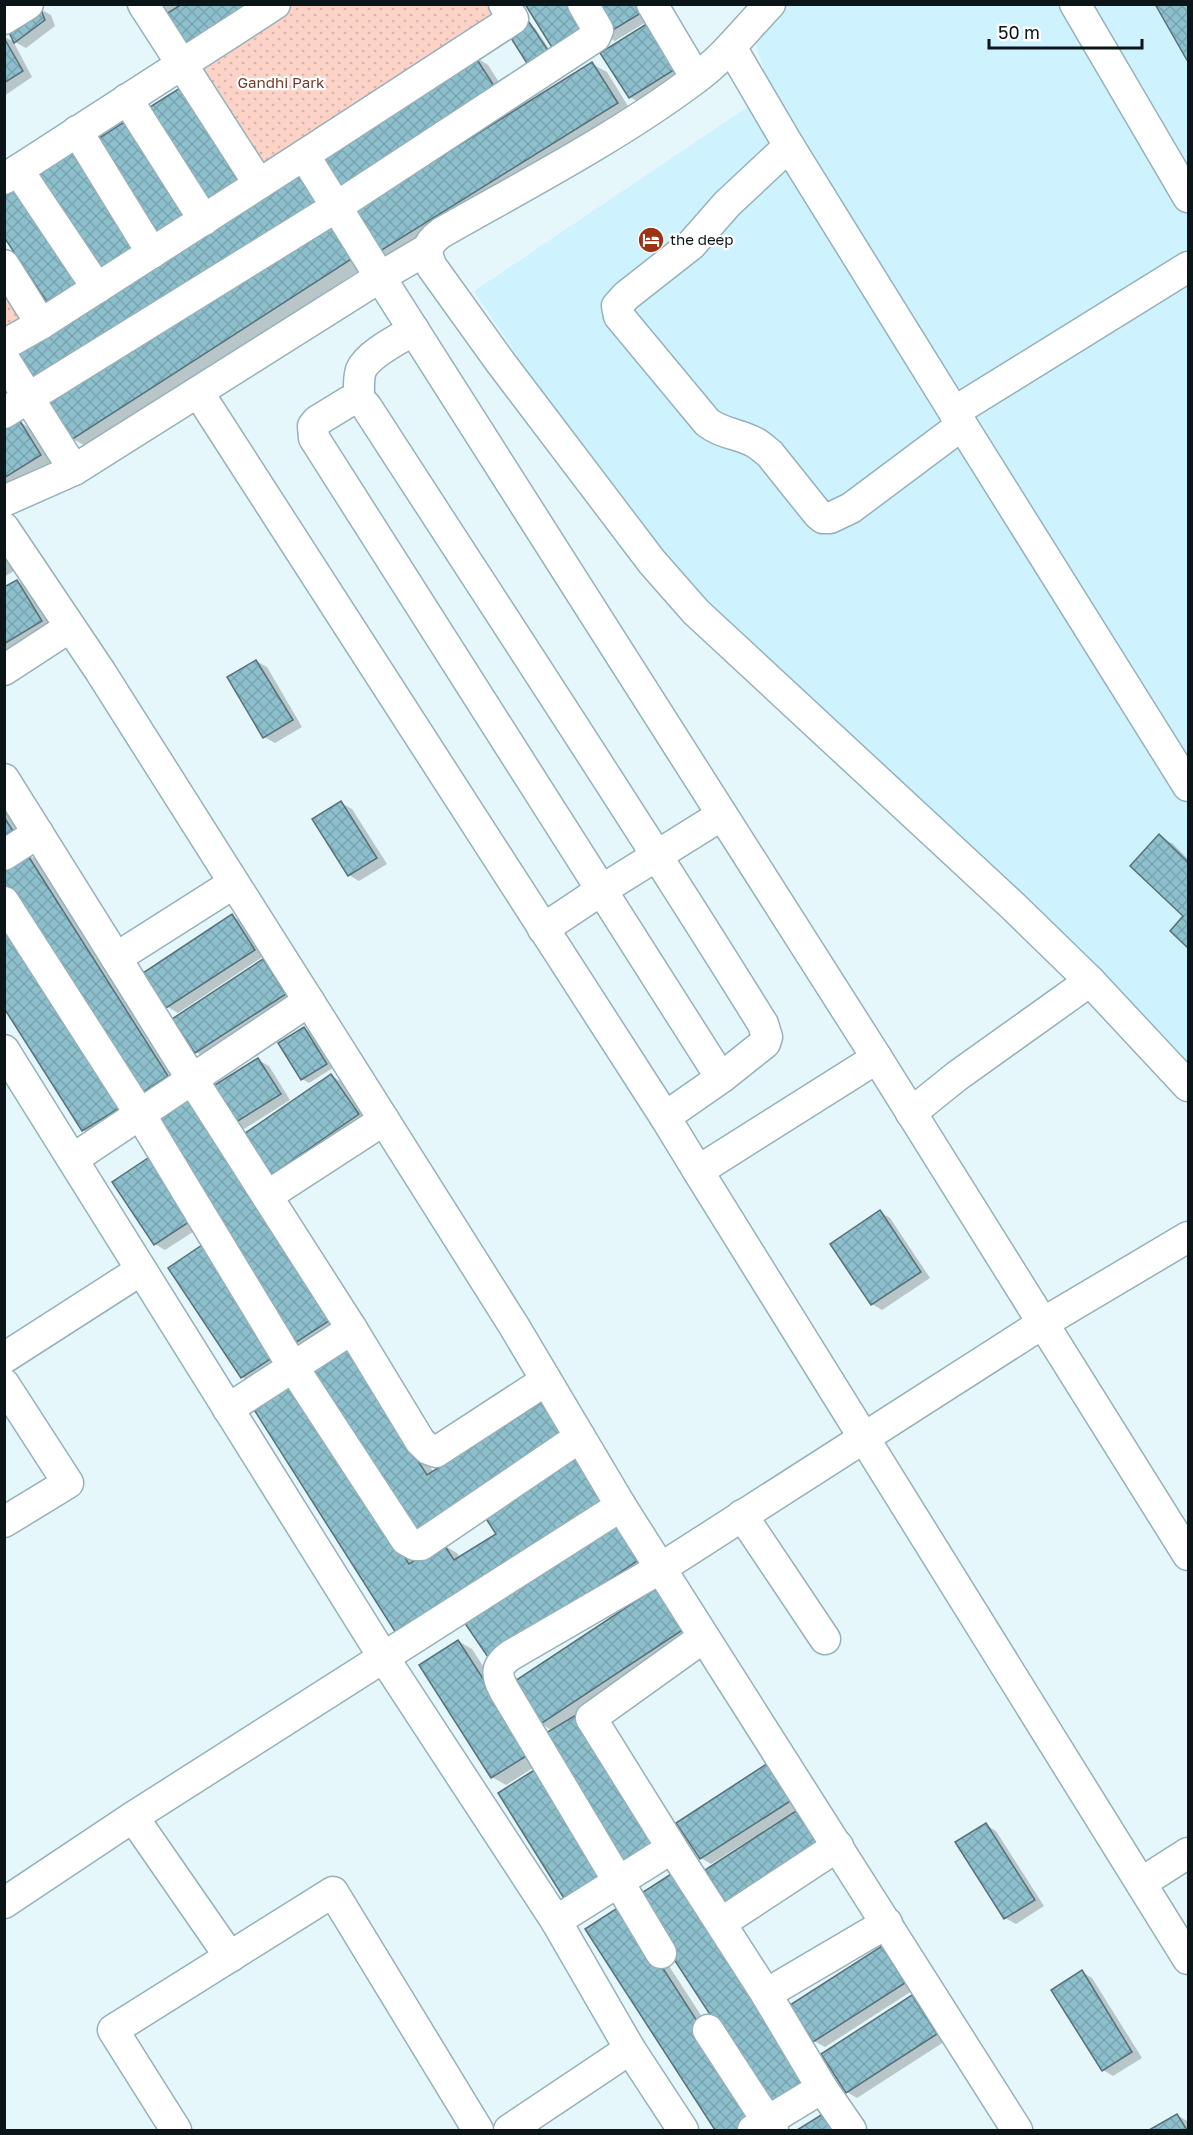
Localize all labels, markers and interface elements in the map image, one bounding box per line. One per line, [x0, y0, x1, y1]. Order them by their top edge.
scale bar [989, 12, 1142, 50]
text: 50 m [998, 21, 1040, 43]
park label: Gandhi Park [238, 73, 325, 91]
hotel icon: the deep [636, 225, 666, 255]
place label: the deep [670, 230, 734, 248]

